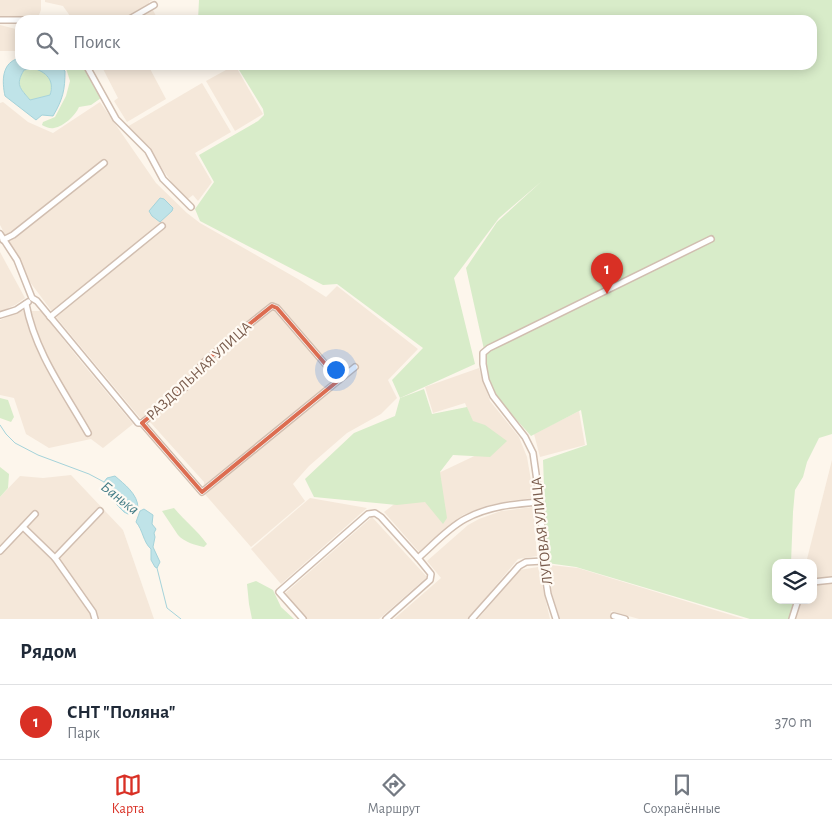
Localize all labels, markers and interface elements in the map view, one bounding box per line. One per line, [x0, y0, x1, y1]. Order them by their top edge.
search box [15, 15, 817, 70]
icon: search [33, 29, 61, 57]
text: Поиск [73, 33, 120, 52]
pin: 1 [591, 253, 623, 294]
street label: РАЗДОЛЬНАЯ УЛИЦА [144, 319, 254, 423]
your location [323, 357, 349, 383]
street label: ЛУГОВАЯ УЛИЦА [529, 476, 555, 586]
water label: Банька [98, 478, 142, 518]
map controls [772, 559, 817, 604]
button: layers [772, 559, 817, 604]
text: Рядом [20, 641, 77, 662]
text: СНТ "Поляна" [67, 703, 176, 722]
text: 1 [33, 714, 39, 730]
text: 370 m [775, 714, 812, 730]
text: Парк [67, 725, 100, 741]
tab: Карта [112, 771, 144, 818]
tab: Маршрут [367, 771, 420, 818]
tab: Сохранённые [643, 771, 720, 818]

